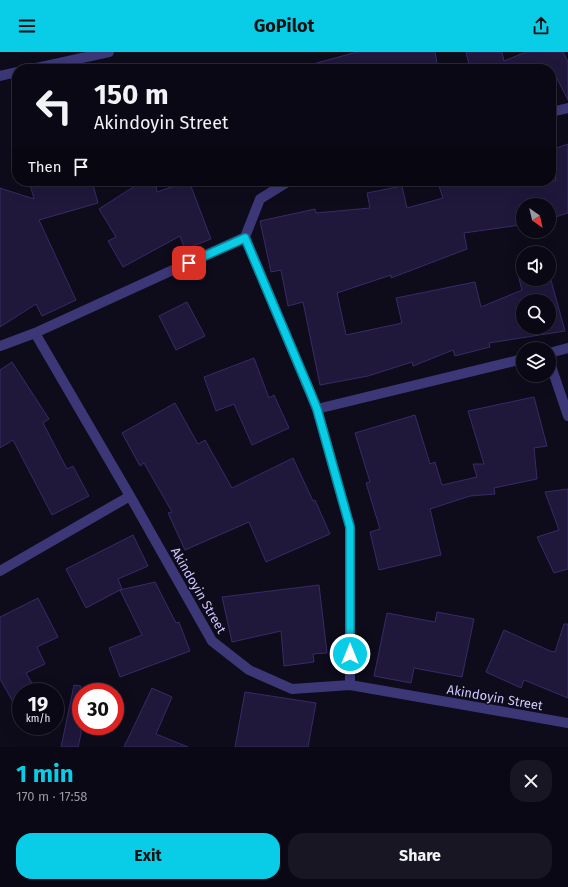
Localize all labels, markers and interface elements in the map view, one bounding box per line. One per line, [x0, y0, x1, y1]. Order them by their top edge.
icon: menu [16, 15, 38, 37]
text: GoPilot [254, 15, 314, 37]
icon: share [530, 15, 552, 37]
text: 150 m [94, 78, 169, 111]
icon: left [28, 80, 80, 132]
text: Akindoyin Street [94, 112, 228, 134]
icon: arrive [70, 156, 92, 178]
text: Then [28, 158, 62, 176]
north arrow [516, 198, 556, 238]
map controls [516, 198, 556, 382]
pin [172, 246, 206, 280]
button: sound [516, 246, 556, 286]
icon: arrive [178, 252, 200, 274]
button: search [516, 294, 556, 334]
button: layers [516, 342, 556, 382]
street label: Akindoyin Street [168, 544, 229, 636]
position arrow [329, 633, 371, 675]
street label: Akindoyin Street [446, 682, 544, 713]
speed limit sign: 30 [72, 683, 124, 735]
text: 19 [28, 692, 48, 716]
text: km/h [26, 713, 50, 725]
text: 1 min [16, 760, 74, 788]
button: close [510, 760, 552, 802]
text: 170 m · 17:58 [16, 789, 87, 804]
button: Exit [16, 833, 280, 879]
button: Share [288, 833, 552, 879]

